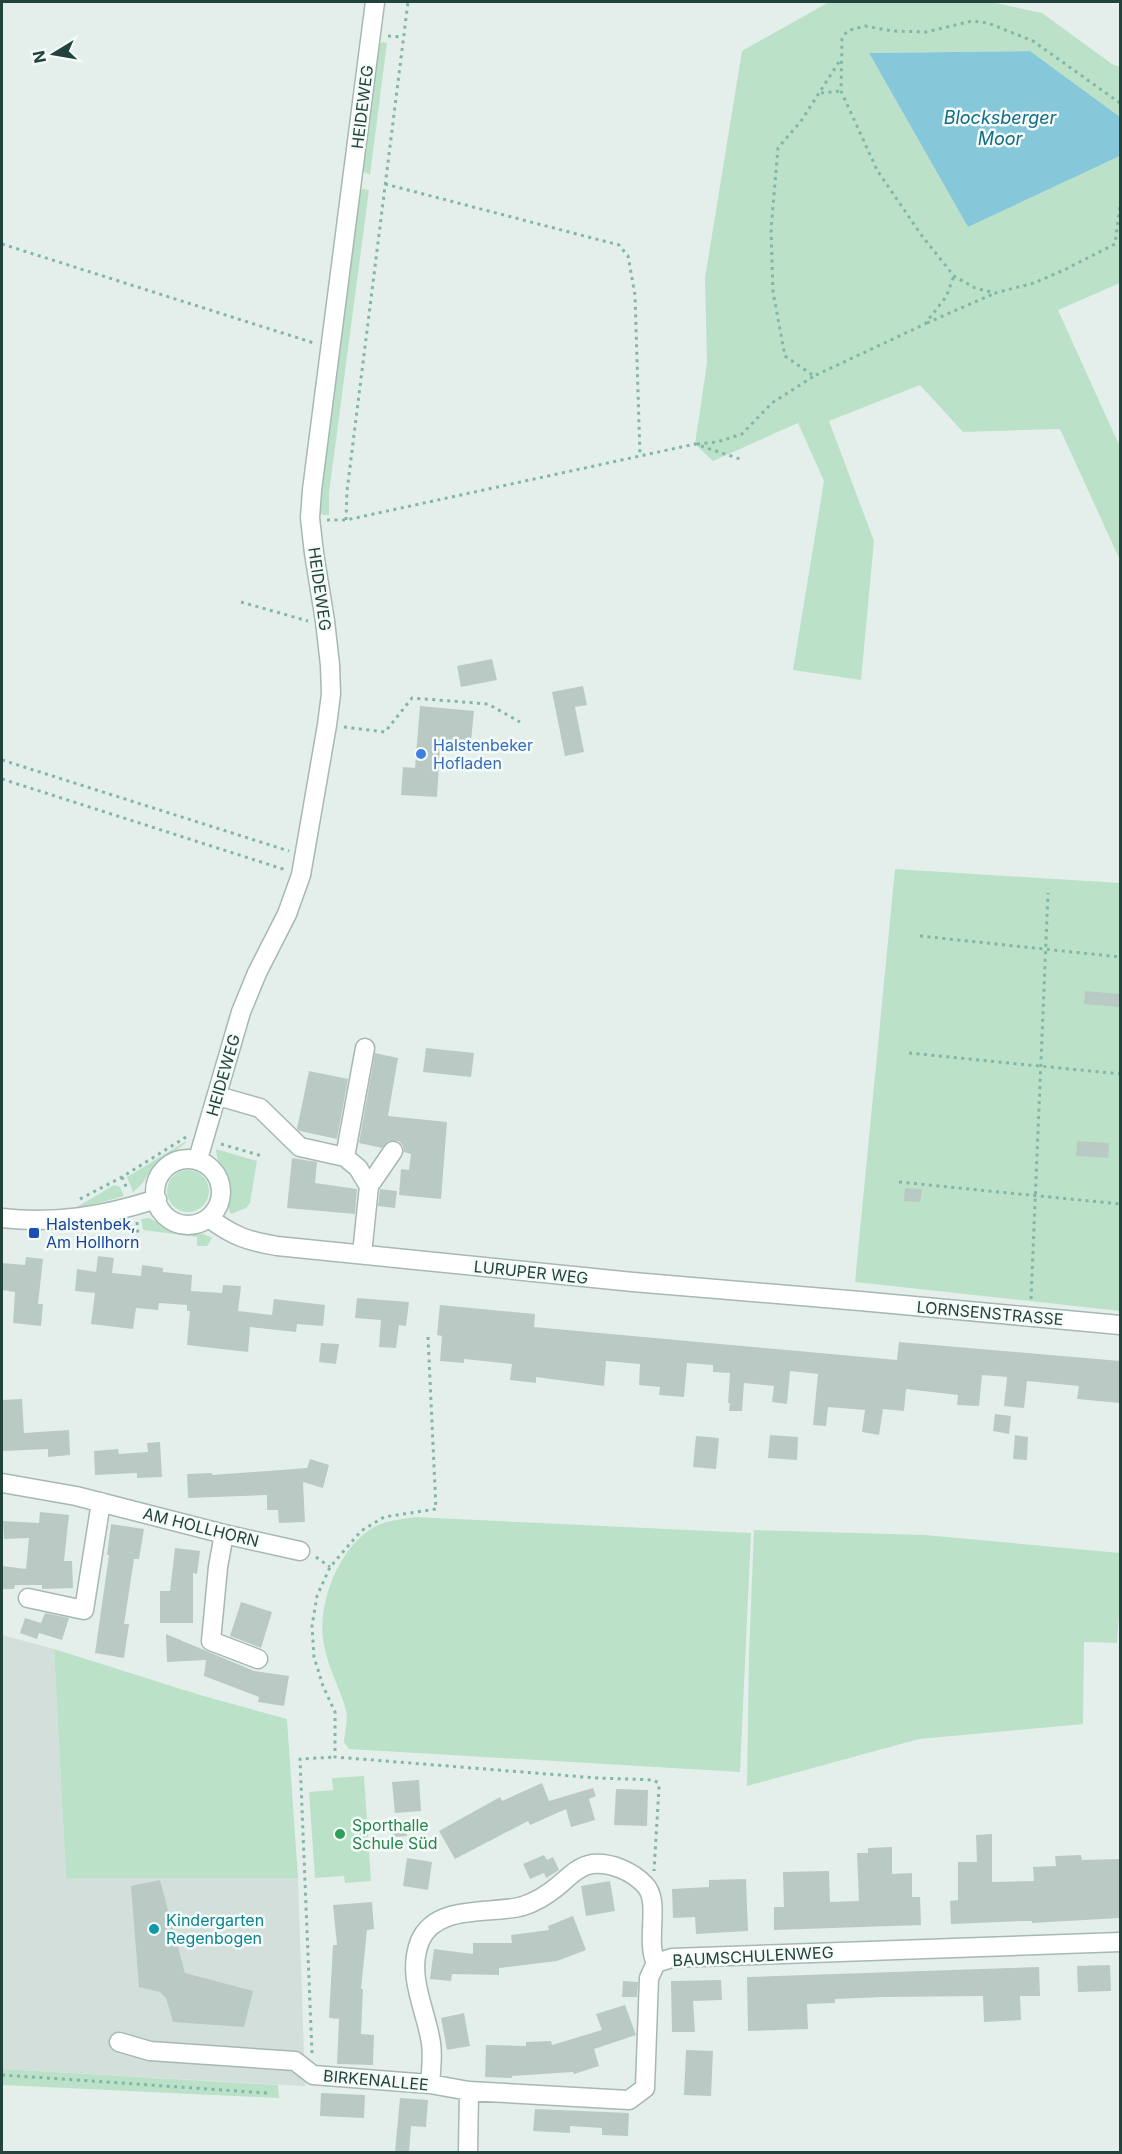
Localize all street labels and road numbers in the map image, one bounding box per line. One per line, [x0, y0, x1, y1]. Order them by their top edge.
street label: HEIDEWEG [347, 64, 377, 150]
street label: HEIDEWEG [304, 546, 336, 632]
street label: HEIDEWEG [202, 1032, 244, 1118]
street label: LURUPER WEG [473, 1256, 589, 1288]
street label: LORNSENSTRASSE [916, 1297, 1064, 1329]
street label: AM HOLLHORN [141, 1503, 261, 1551]
street label: BAUMSCHULENWEG [672, 1942, 834, 1970]
street label: BIRKENALLEE [322, 2065, 430, 2095]

